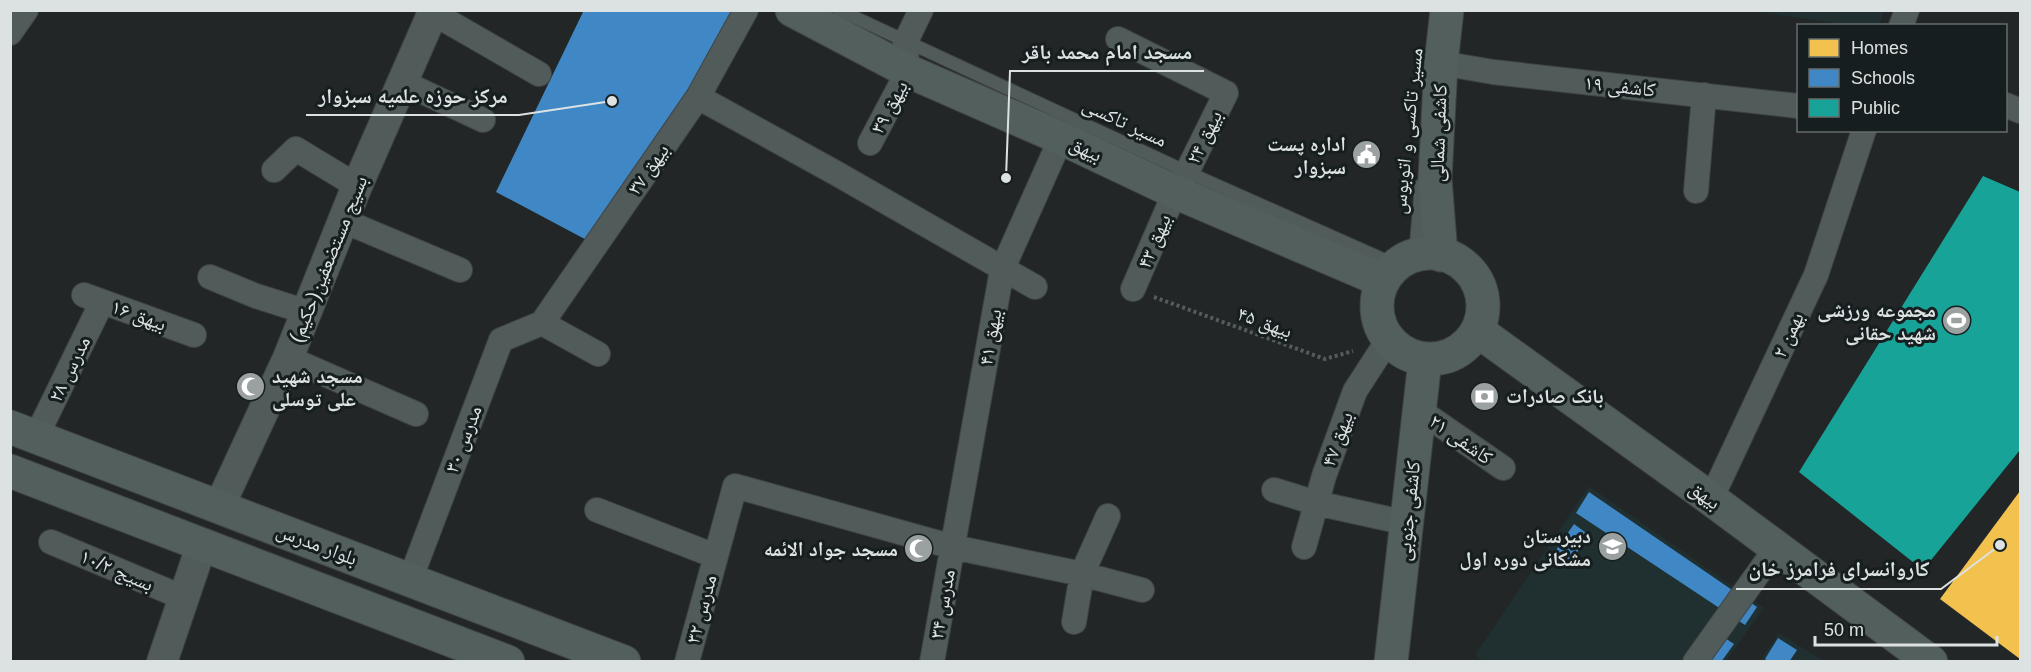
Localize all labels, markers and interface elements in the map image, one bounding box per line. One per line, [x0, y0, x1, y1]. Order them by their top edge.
legend [1797, 24, 2007, 132]
callout: مسجد امام محمد باقر [1010, 32, 1204, 71]
text: Homes [1851, 38, 1908, 58]
text: مسجد امام محمد باقر [1021, 40, 1192, 66]
street label: مسیر تاکسی و اتوبوس [1387, 47, 1428, 215]
text: Schools [1851, 68, 1915, 88]
street label: کاشفی ۱۹ [1583, 71, 1657, 102]
callout: مرکز حوزه علمیه سبزوار [306, 76, 519, 115]
street label: بیهق ۳۹ [866, 77, 913, 138]
text: مرکز حوزه علمیه سبزوار [317, 84, 508, 108]
street label: کاشفی شمالی [1425, 84, 1452, 182]
street label: مسیر تاکسی [1079, 93, 1171, 152]
text: Public [1851, 98, 1900, 118]
street label: بیهق ۲۴ [1182, 107, 1227, 168]
street label: بیهق [1066, 132, 1106, 167]
place label: اداره پست سبزوار [1267, 133, 1346, 179]
street label: بیهق ۳۷ [623, 139, 674, 199]
public building icon: اداره پست سبزوار [1351, 139, 1383, 171]
street label: بسیج مستضعفین(حکیم) [284, 172, 374, 347]
street label: بیهق ۴۳ [1133, 211, 1176, 272]
street label: بیهق ۱۶ [108, 295, 169, 336]
place label: مجموعه ورزشی شهید حقانی [1817, 299, 1936, 346]
street label: بیهق ۴۵ [1234, 302, 1295, 343]
sports icon: مجموعه ورزشی شهید حقانی [1941, 305, 1973, 337]
street label: بیهق ۴۱ [974, 307, 1007, 367]
street label: بهمن ۲ [1768, 309, 1809, 362]
street label: مدرس ۲۸ [44, 333, 95, 406]
place label: مسجد شهید علی توسلی [272, 365, 363, 412]
mosque icon: مسجد شهید علی توسلی [235, 371, 267, 403]
bank icon: بانک صادرات [1469, 380, 1501, 412]
place label: بانک صادرات [1506, 385, 1603, 408]
street label: مدرس ۳۰ [440, 402, 487, 476]
street label: بیهق ۴۷ [1317, 409, 1358, 470]
street label: کاشفی ۲۱ [1425, 409, 1497, 469]
street label: کاشفی جنوبی [1392, 460, 1425, 562]
street label: بیهق [1685, 476, 1725, 514]
street label: بلوار مدرس [273, 519, 360, 570]
place label: دبیرستان مشکانی دوره اول [1460, 525, 1591, 572]
school or university icon: دبیرستان مشکانی دوره اول [1596, 531, 1628, 563]
mosque icon: مسجد جواد الائمه [903, 533, 935, 565]
place label: مسجد جواد الائمه [764, 538, 898, 561]
street label: بسیج ۱۰/۲ [76, 545, 157, 597]
callout: کاروانسرای فرامرز خان [1736, 550, 1941, 589]
text: کاروانسرای فرامرز خان [1748, 557, 1930, 581]
street label: مدرس ۳۴ [925, 568, 960, 641]
street label: مدرس ۳۲ [681, 572, 722, 646]
scale bar [1815, 609, 1996, 647]
text: 50 m [1824, 620, 1864, 640]

